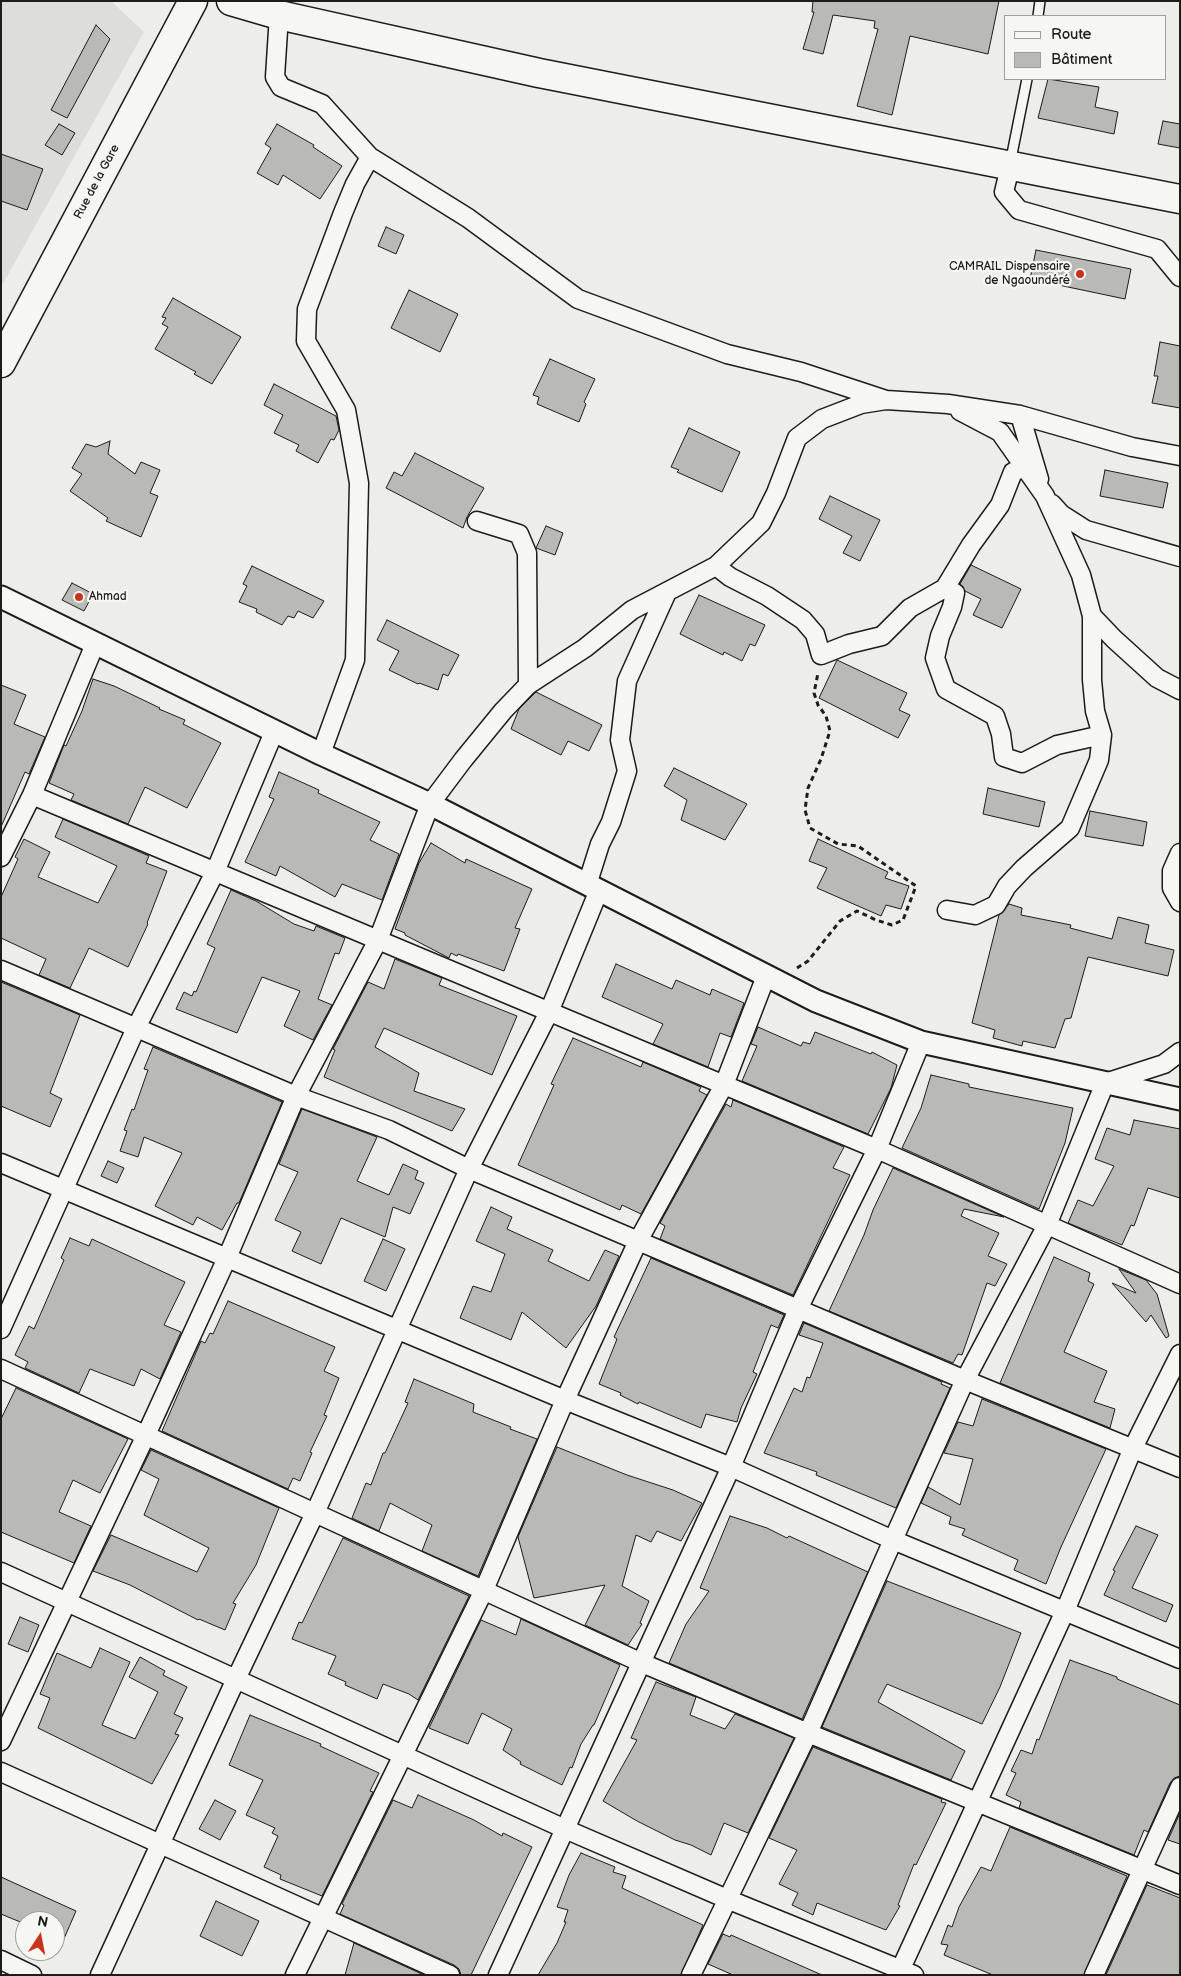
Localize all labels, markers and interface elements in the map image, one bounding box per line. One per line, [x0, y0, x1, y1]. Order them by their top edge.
legend [1004, 15, 1166, 80]
text: Route [1051, 25, 1091, 44]
text: Bâtiment [1051, 50, 1112, 69]
street label: Rue de la Gare [71, 142, 123, 222]
place label: CAMRAIL Dispensaire de Ngaoundéré [949, 260, 1070, 288]
marker: CAMRAIL Dispensaire de Ngaoundéré [1074, 268, 1086, 280]
place label: Ahmad [89, 590, 127, 604]
marker: Ahmad [73, 591, 85, 603]
north arrow [15, 1911, 65, 1961]
text: N [36, 1912, 50, 1931]

